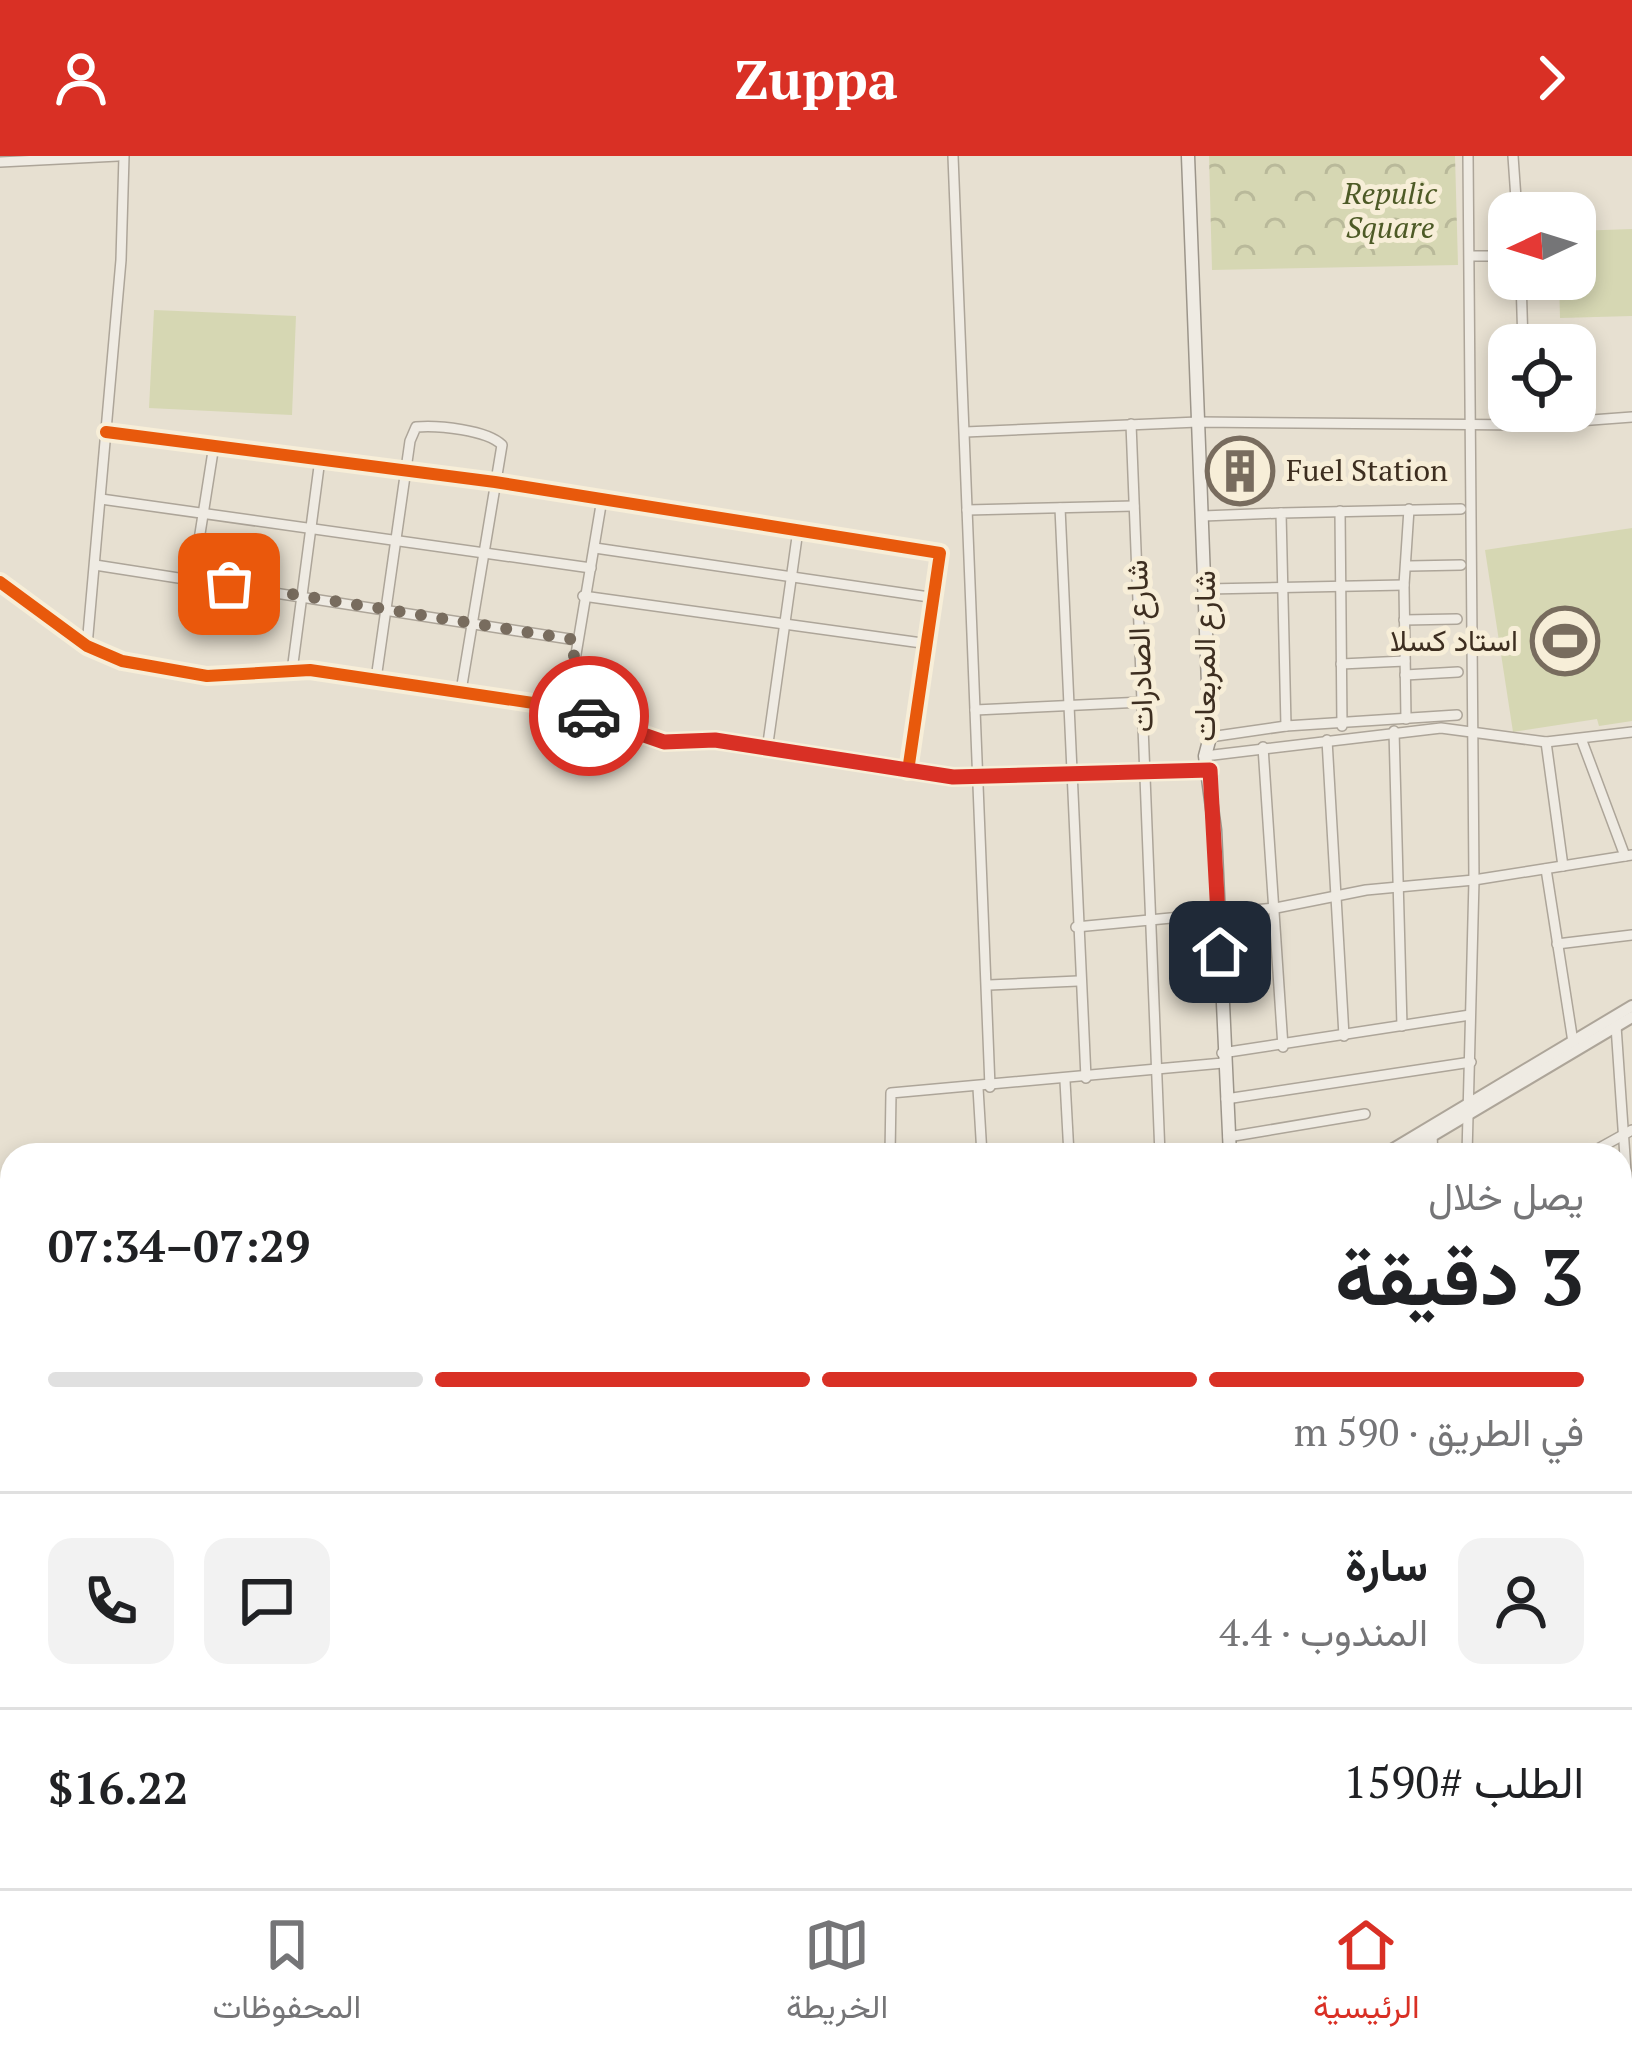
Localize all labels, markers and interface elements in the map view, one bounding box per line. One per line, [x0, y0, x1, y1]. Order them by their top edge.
text: Zuppa [734, 43, 898, 114]
icon: person [48, 45, 114, 111]
icon: forward [1518, 45, 1584, 111]
park label: Repulic Square [1342, 173, 1437, 247]
north arrow [1488, 192, 1596, 300]
map controls [1488, 192, 1596, 432]
button: locate [1488, 324, 1596, 432]
building icon: Fuel Station [1205, 436, 1275, 506]
place label: Fuel Station [1286, 450, 1448, 490]
pin [178, 533, 280, 635]
icon: bag [196, 551, 262, 617]
street label: شارع الصادرات [1116, 559, 1163, 733]
street label: شارع المربعات [1184, 570, 1225, 742]
sports icon: استاد كسلا [1530, 606, 1600, 676]
place label: استاد كسلا [1390, 620, 1518, 660]
courier [529, 656, 649, 776]
icon: car [556, 683, 622, 749]
pin [1169, 901, 1271, 1003]
icon: home [1187, 919, 1253, 985]
text: يصل خلال [1428, 1169, 1584, 1221]
text: 07:29–07:34 [48, 1215, 310, 1275]
text: 3 دقيقة [1335, 1224, 1584, 1327]
text: في الطريق · 590 m [1294, 1405, 1584, 1457]
text: سارة [1345, 1534, 1428, 1594]
button: phone [48, 1538, 174, 1664]
button: chat [204, 1538, 330, 1664]
button: person [1458, 1538, 1584, 1664]
text: المندوب · 4.4 [1219, 1605, 1428, 1657]
text: الطلب #1590 [1343, 1751, 1584, 1811]
text: $16.22 [48, 1757, 188, 1817]
tab: المحفوظات [212, 1912, 361, 2036]
tab: الخريطة [786, 1912, 888, 2036]
tab: الرئيسية [1313, 1912, 1420, 2036]

